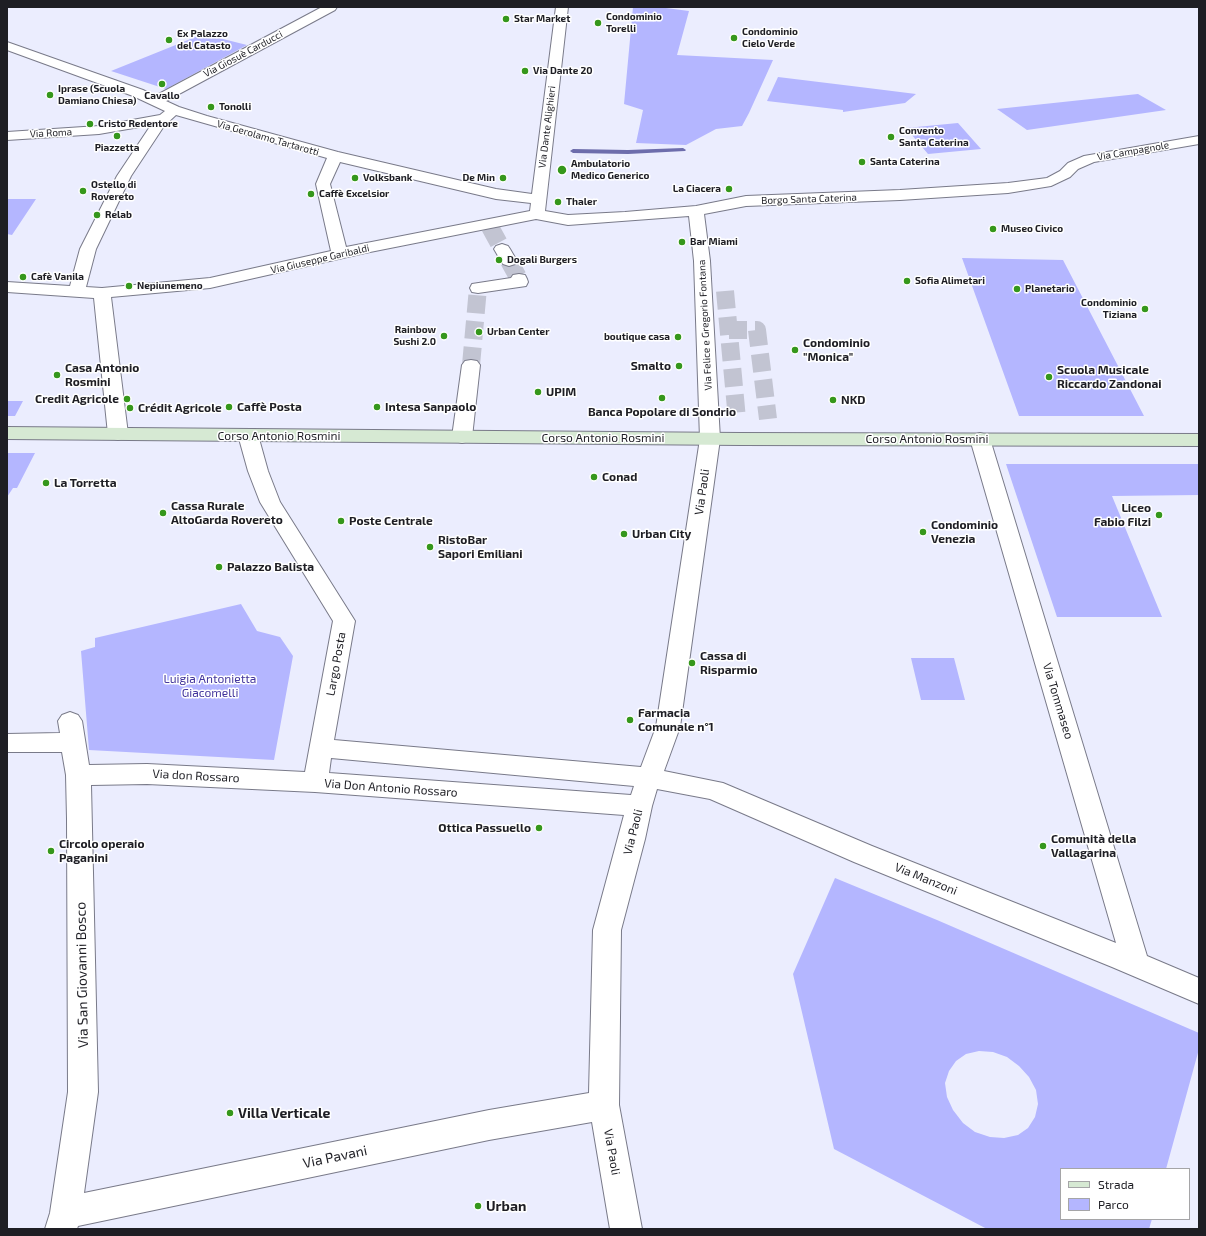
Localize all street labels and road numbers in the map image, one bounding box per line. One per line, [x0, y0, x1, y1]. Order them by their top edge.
street label: Via Giosuè Carducci [201, 28, 285, 80]
street label: Via Dante Alighieri [536, 85, 558, 169]
street label: Via Gerolamo Tartarotti [215, 118, 321, 158]
street label: Via Roma [30, 126, 72, 140]
street label: Via Campagnole [1096, 139, 1170, 163]
street label: Borgo Santa Caterina [761, 191, 857, 207]
street label: Via Giuseppe Garibaldi [269, 242, 371, 276]
street label: Via Felice e Gregorio Fontana [696, 259, 714, 391]
street label: Corso Antonio Rosmini [217, 429, 341, 443]
street label: Corso Antonio Rosmini [541, 431, 665, 445]
street label: Corso Antonio Rosmini [865, 432, 989, 446]
street label: Via Paoli [692, 468, 712, 516]
street label: Largo Posta [323, 631, 349, 697]
street label: Via Tommaseo [1040, 661, 1076, 741]
street label: Via don Rossaro [152, 767, 240, 785]
street label: Via Don Antonio Rossaro [324, 776, 458, 800]
street label: Via Paoli [620, 808, 646, 856]
street label: Via Manzoni [892, 860, 960, 898]
street label: Via San Giovanni Bosco [72, 902, 92, 1048]
street label: Via Paoli [601, 1128, 623, 1176]
street label: Via Pavani [301, 1142, 369, 1172]

